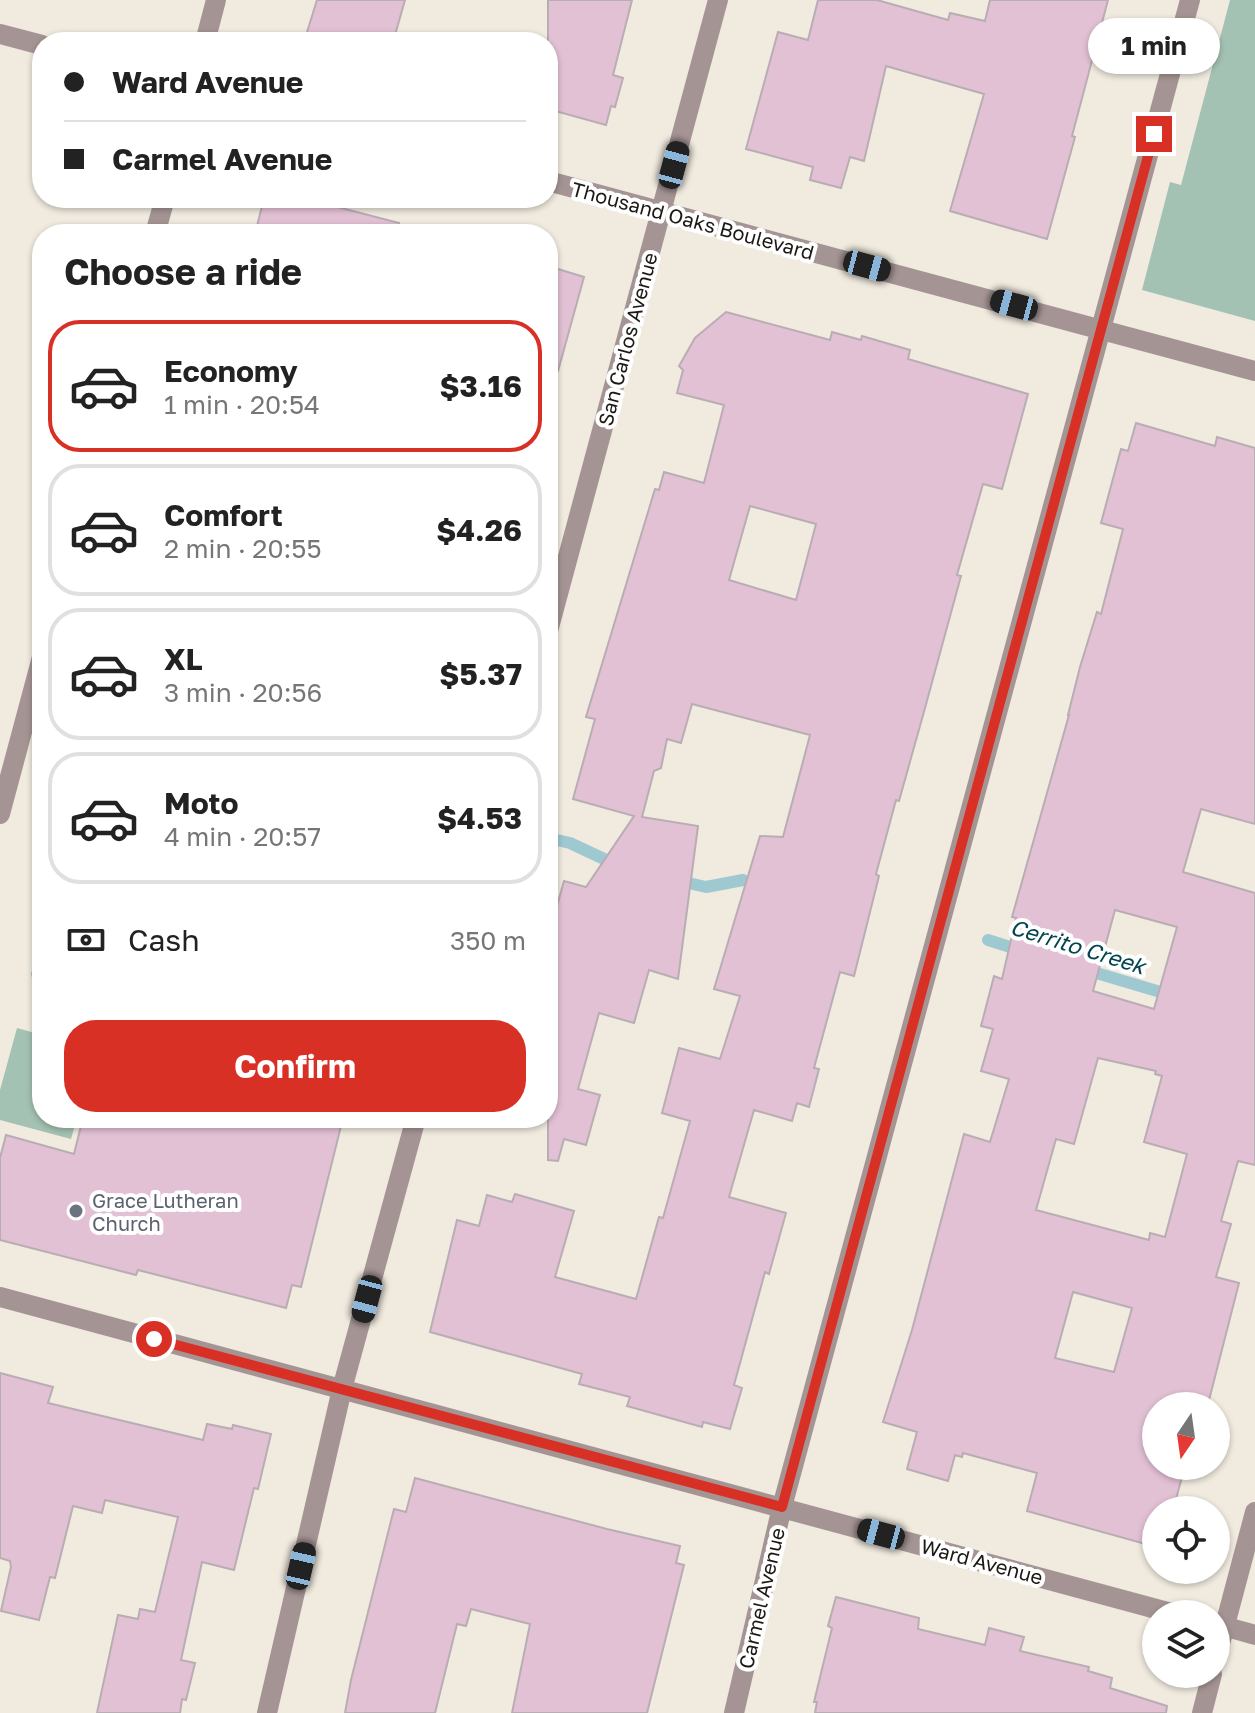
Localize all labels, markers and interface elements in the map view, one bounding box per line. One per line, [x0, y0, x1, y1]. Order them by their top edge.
callout: 1 min [1088, 18, 1220, 74]
text: 1 min [1121, 30, 1187, 61]
text: Ward Avenue [112, 64, 304, 100]
route end [1136, 116, 1172, 152]
car [656, 139, 692, 191]
text: Carmel Avenue [112, 141, 332, 177]
street label: Thousand Oaks Boulevard [569, 176, 817, 264]
car [841, 248, 893, 284]
text: Choose a ride [64, 250, 302, 293]
street label: San Carlos Avenue [592, 250, 662, 428]
car [988, 287, 1040, 323]
icon: car [68, 350, 140, 422]
text: Economy [164, 353, 298, 389]
text: $3.16 [440, 368, 522, 404]
text: 1 min · 20:54 [164, 389, 320, 420]
icon: car [68, 494, 140, 566]
text: Comfort [164, 497, 283, 533]
text: $4.26 [436, 512, 522, 548]
text: 2 min · 20:55 [164, 533, 322, 564]
icon: car [68, 638, 140, 710]
text: XL [164, 641, 203, 677]
text: $5.37 [439, 656, 522, 692]
text: 3 min · 20:56 [164, 677, 322, 708]
icon: car [68, 782, 140, 854]
text: Moto [164, 785, 239, 821]
text: $4.53 [437, 800, 522, 836]
text: 4 min · 20:57 [164, 821, 321, 852]
water label: Cerrito Creek [1007, 913, 1151, 980]
icon: cash [64, 918, 108, 962]
text: Cash [128, 922, 200, 958]
text: 350 m [450, 925, 526, 956]
button: Confirm [64, 1020, 526, 1112]
place label: Grace Lutheran Church [92, 1188, 239, 1235]
marker: Grace Lutheran Church [67, 1202, 85, 1220]
car [349, 1273, 385, 1325]
route start [136, 1321, 172, 1357]
north arrow [1142, 1392, 1230, 1480]
map controls [1142, 1392, 1230, 1688]
button: locate [1142, 1496, 1230, 1584]
car [855, 1516, 907, 1552]
street label: Carmel Avenue [733, 1525, 789, 1671]
street label: Ward Avenue [918, 1533, 1046, 1589]
car [284, 1540, 318, 1592]
button: layers [1142, 1600, 1230, 1688]

